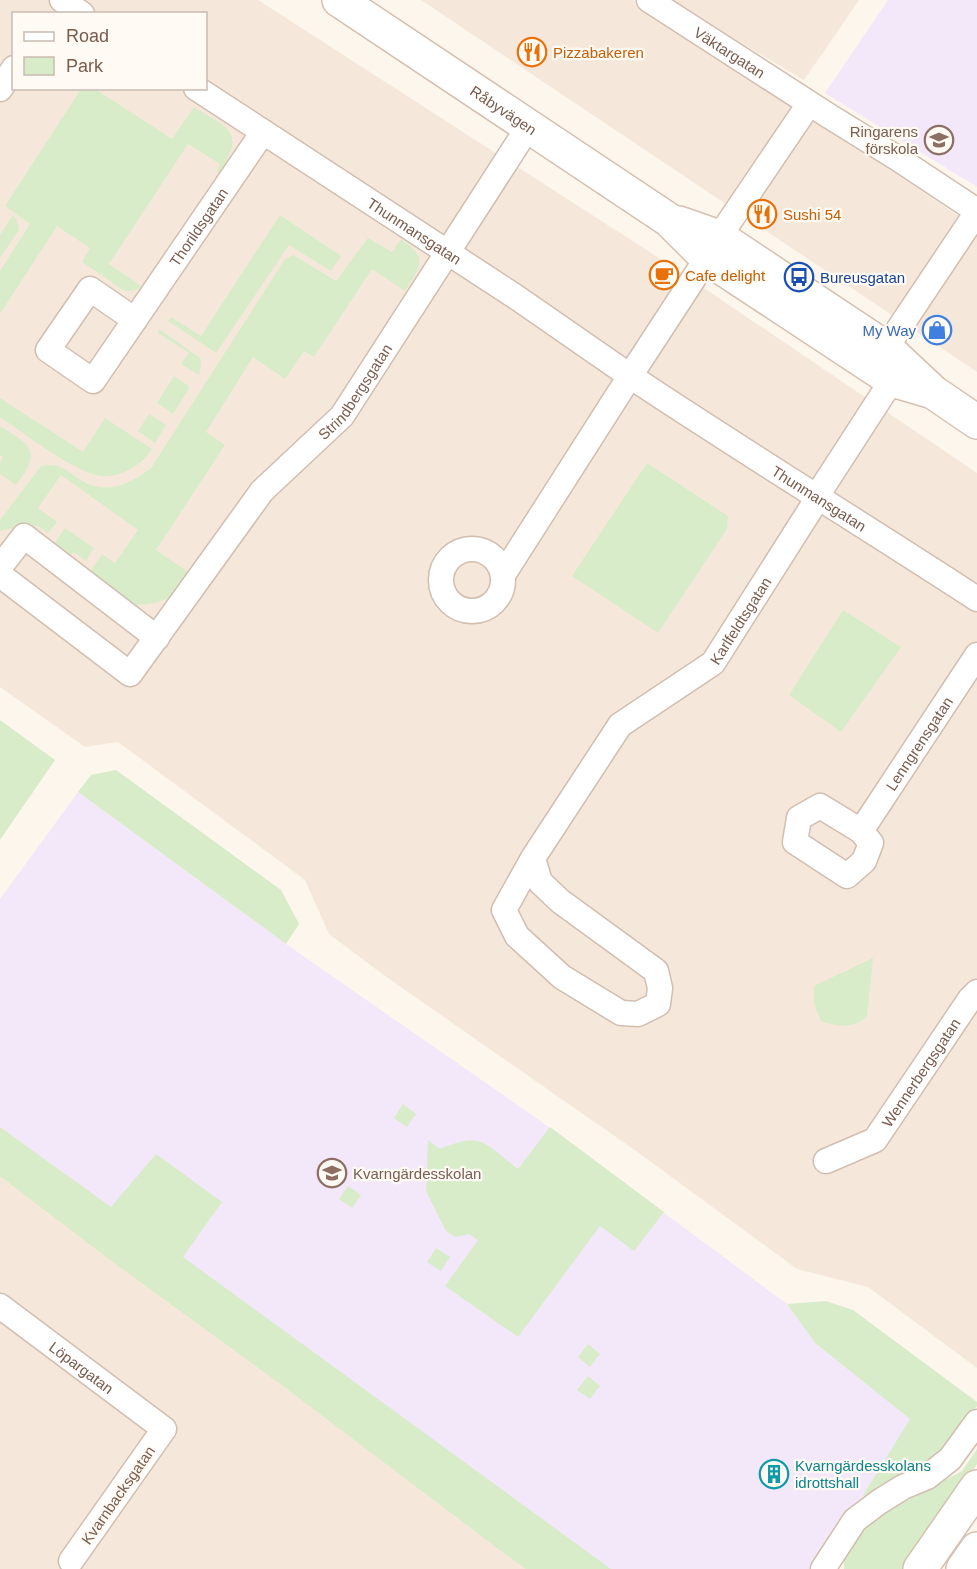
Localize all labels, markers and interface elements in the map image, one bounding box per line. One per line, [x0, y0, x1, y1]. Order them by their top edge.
legend [12, 12, 207, 90]
street label: Väktargatan [691, 23, 768, 81]
text: Road [66, 26, 109, 46]
restaurant icon: Pizzabakeren [516, 36, 548, 68]
place label: Pizzabakeren [553, 44, 644, 61]
text: Park [66, 56, 104, 76]
street label: Råbyvägen [467, 82, 540, 138]
place label: Ringarens förskola [850, 123, 919, 157]
school or university icon: Ringarens förskola [923, 124, 955, 156]
street label: Thorildsgatan [166, 185, 231, 269]
street label: Thunmansgatan [364, 194, 465, 267]
restaurant icon: Sushi 54 [746, 198, 778, 230]
place label: Sushi 54 [783, 206, 841, 223]
cafe icon: Cafe delight [648, 259, 680, 291]
bus stop icon: Bureusgatan [783, 261, 815, 293]
place label: Cafe delight [685, 267, 766, 284]
place label: Bureusgatan [820, 269, 905, 286]
shop icon: My Way [921, 314, 953, 346]
place label: My Way [862, 322, 916, 339]
street label: Strindbergsgatan [314, 340, 395, 443]
street label: Thunmansgatan [769, 462, 870, 534]
street label: Karlfeldtsgatan [706, 574, 774, 667]
street label: Lenngrensgatan [882, 693, 956, 793]
street label: Wennerbergsgatan [878, 1015, 963, 1130]
school or university icon: Kvarngärdesskolan [316, 1157, 348, 1189]
place label: Kvarngärdesskolan [353, 1165, 481, 1182]
street label: Löpargatan [46, 1338, 117, 1397]
street label: Kvarnbacksgatan [78, 1443, 158, 1547]
place label: Kvarngärdesskolans idrottshall [795, 1457, 931, 1491]
building icon: Kvarngärdesskolans idrottshall [758, 1458, 790, 1490]

